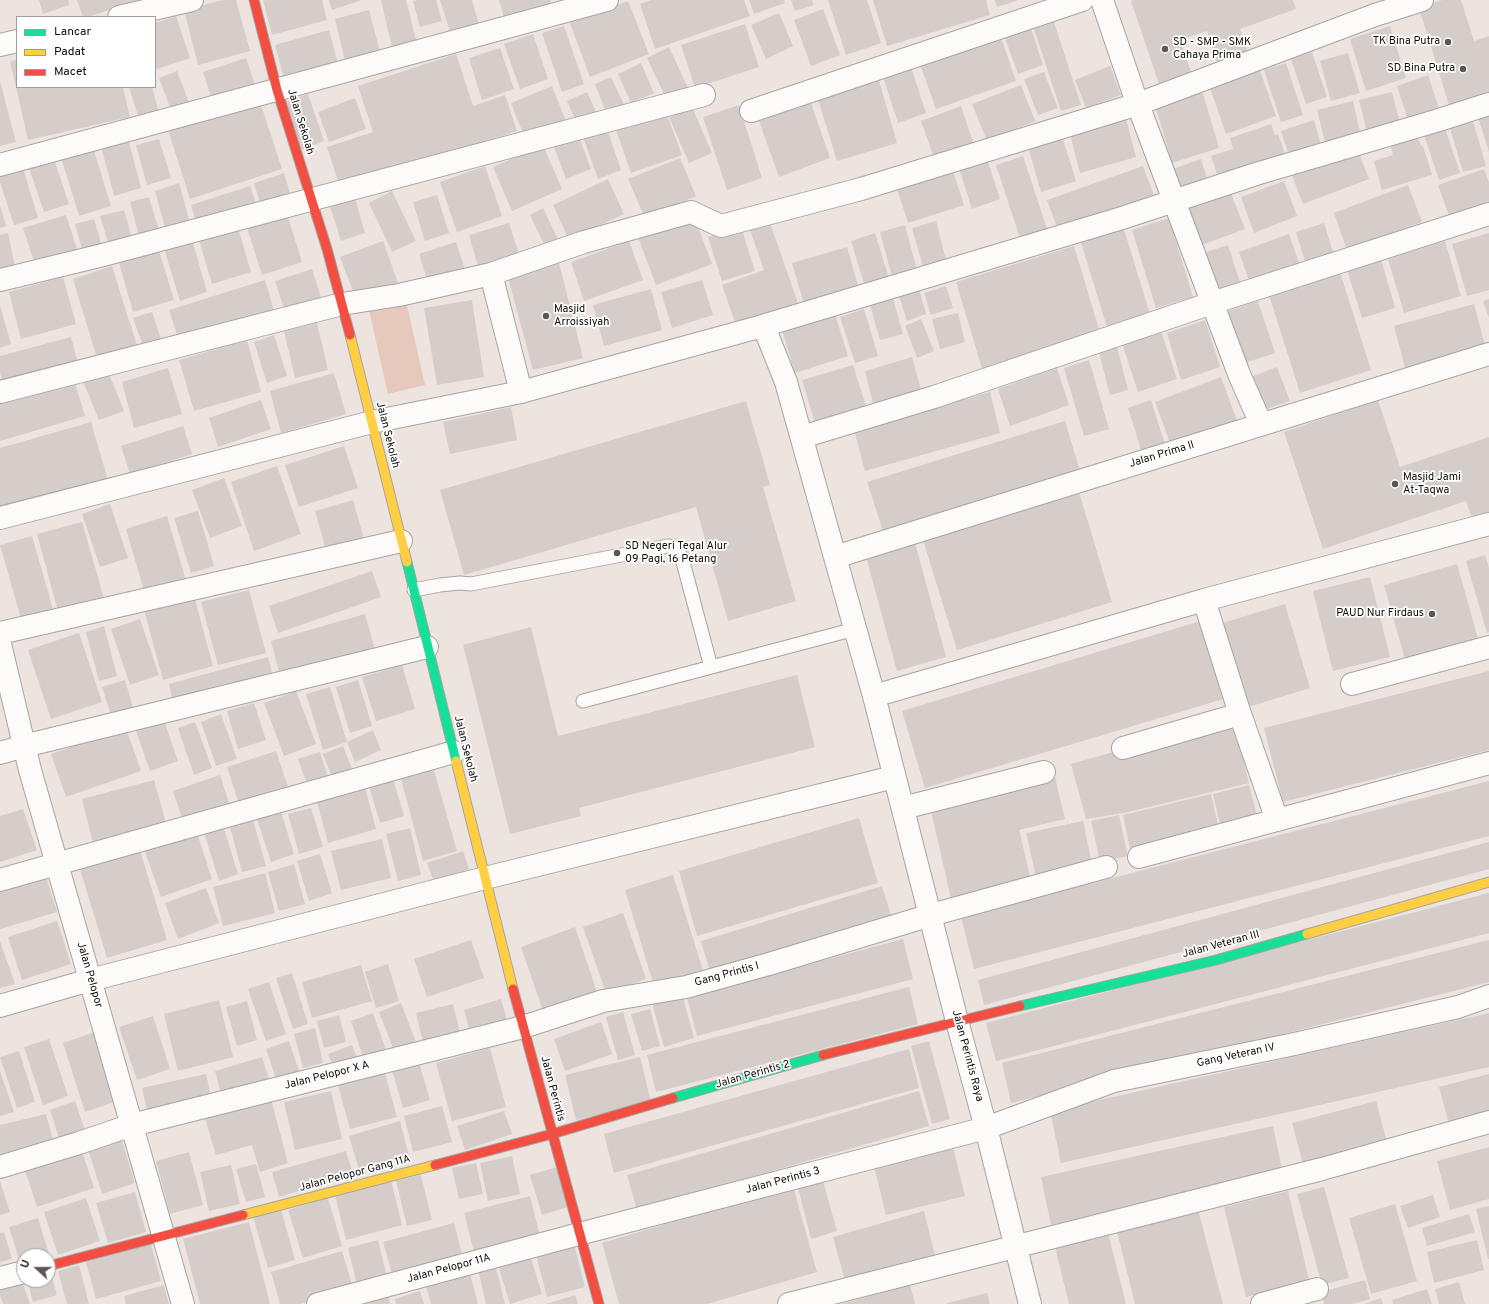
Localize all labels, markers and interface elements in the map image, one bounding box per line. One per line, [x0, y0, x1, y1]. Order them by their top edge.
legend [16, 16, 156, 88]
text: Lancar [54, 24, 91, 40]
place label: TK Bina Putra [1373, 35, 1440, 49]
place label: SD - SMP - SMK Cahaya Prima [1173, 36, 1251, 62]
marker: TK Bina Putra [1443, 37, 1453, 47]
text: Padat [54, 44, 85, 60]
marker: SD - SMP - SMK Cahaya Prima [1160, 44, 1170, 54]
place label: SD Bina Putra [1387, 62, 1455, 76]
text: Macet [54, 64, 87, 80]
marker: SD Bina Putra [1458, 64, 1468, 74]
street label: Jalan Sekolah [284, 87, 316, 157]
place label: Masjid Arroissiyah [554, 303, 609, 329]
marker: Masjid Arroissiyah [541, 311, 551, 321]
street label: Jalan Sekolah [372, 400, 402, 470]
street label: Jalan Prima II [1128, 439, 1196, 471]
place label: Masjid Jami At-Taqwa [1403, 471, 1461, 497]
marker: Masjid Jami At-Taqwa [1390, 479, 1400, 489]
place label: SD Negeri Tegal Alur 09 Pagi, 16 Petang [625, 540, 727, 566]
marker: SD Negeri Tegal Alur 09 Pagi, 16 Petang [612, 548, 622, 558]
place label: PAUD Nur Firdaus [1336, 607, 1424, 621]
marker: PAUD Nur Firdaus [1427, 609, 1437, 619]
street label: Jalan Sekolah [450, 714, 480, 784]
street label: Jalan Veteran III [1181, 928, 1261, 962]
street label: Jalan Pelopor [73, 941, 105, 1009]
street label: Gang Printis I [693, 960, 761, 990]
street label: Jalan Perintis Raya [948, 1009, 986, 1103]
street label: Gang Veteran IV [1196, 1041, 1276, 1071]
street label: Jalan Perintis [537, 1055, 567, 1123]
street label: Jalan Perintis 2 [714, 1058, 792, 1092]
street label: Jalan Pelopor X A [283, 1059, 371, 1093]
street label: Jalan Pelopor Gang 11A [298, 1153, 412, 1195]
street label: Jalan Perintis 3 [744, 1165, 822, 1197]
north arrow [16, 1248, 56, 1288]
street label: Jalan Pelopor 11A [406, 1252, 492, 1286]
text: U [18, 1258, 34, 1270]

